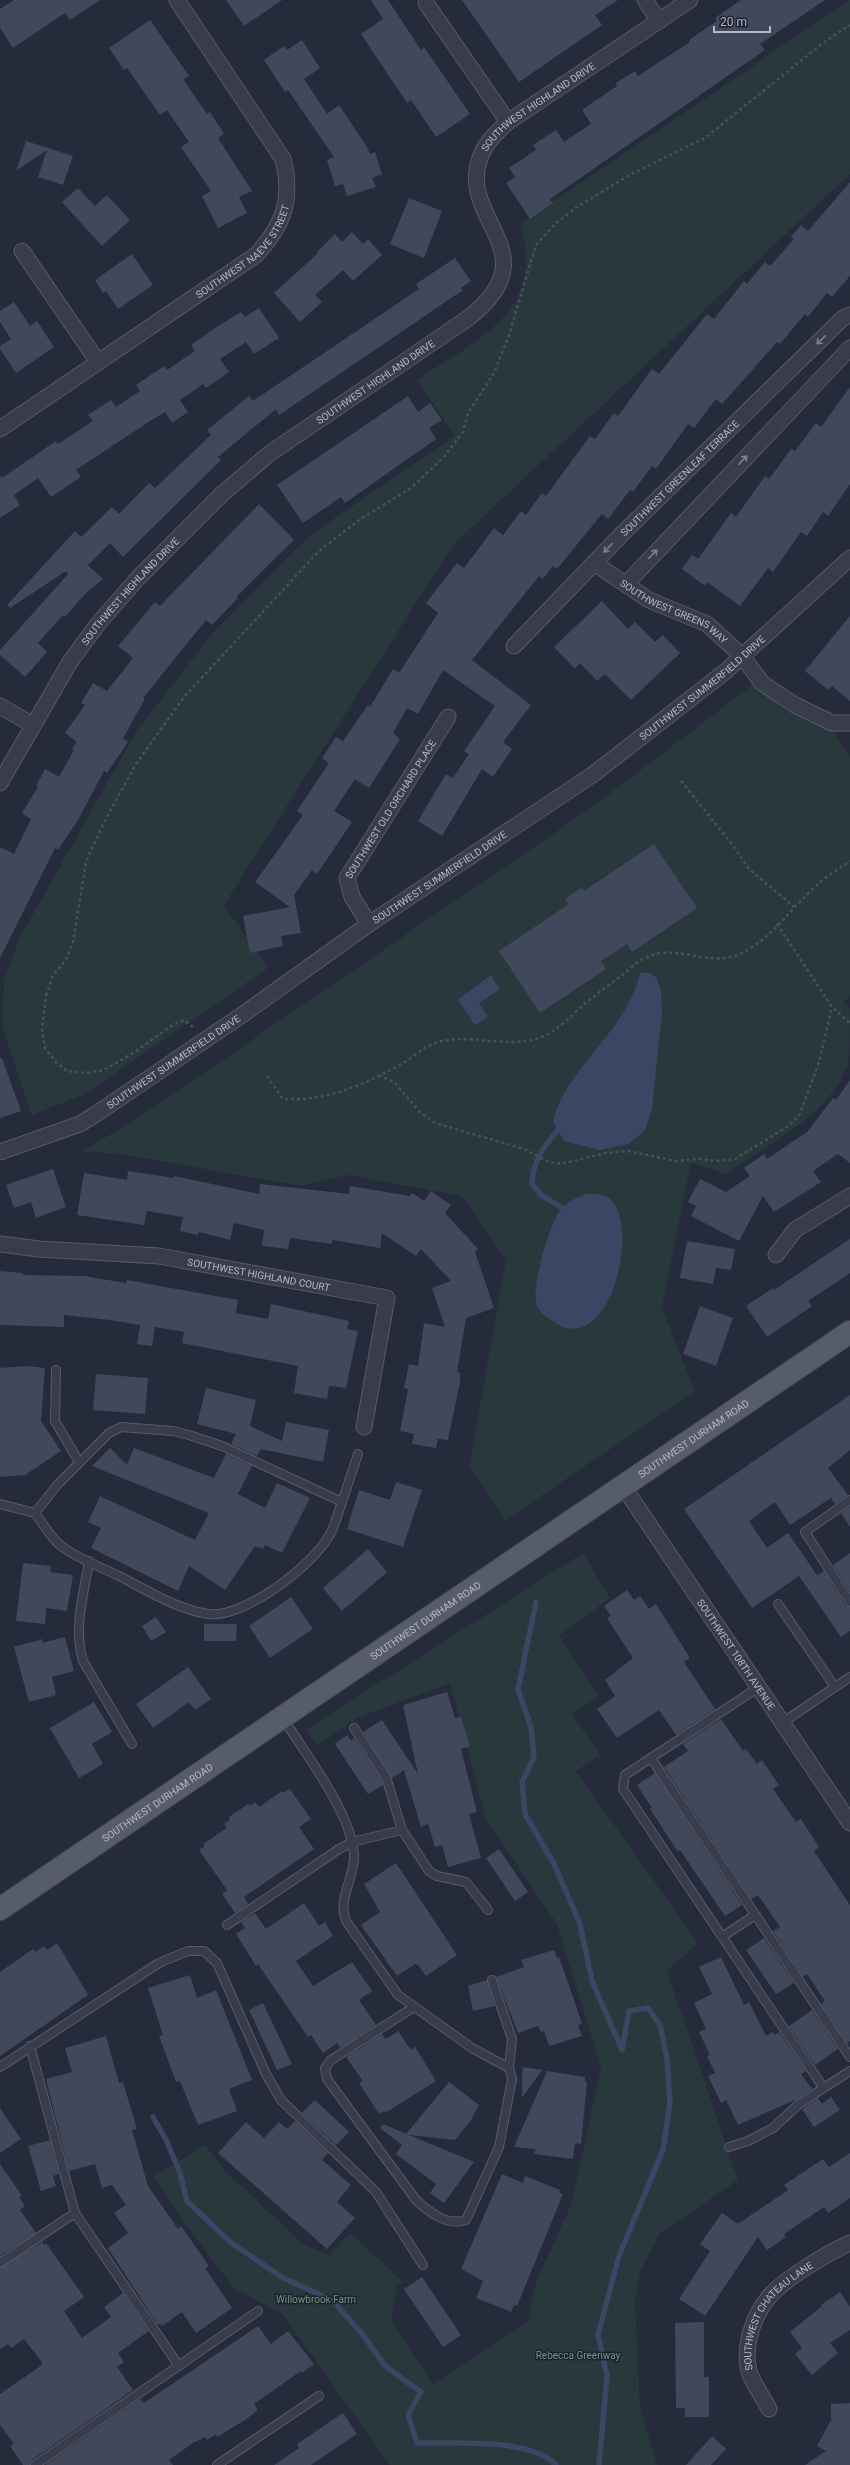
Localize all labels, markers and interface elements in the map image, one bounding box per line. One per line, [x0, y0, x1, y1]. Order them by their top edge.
scale bar [714, 8, 770, 34]
text: 20 m [720, 15, 747, 29]
street label: SOUTHWEST HIGHLAND DRIVE [479, 60, 598, 153]
street label: SOUTHWEST NAEVE STREET [194, 204, 291, 300]
one-way arrow [816, 335, 826, 345]
street label: SOUTHWEST HIGHLAND DRIVE [314, 338, 437, 426]
street label: SOUTHWEST GREENLEAF TERRACE [618, 418, 741, 538]
one-way arrow [738, 455, 748, 465]
street label: SOUTHWEST HIGHLAND DRIVE [79, 535, 182, 647]
one-way arrow [603, 543, 613, 553]
one-way arrow [648, 549, 658, 559]
street label: SOUTHWEST GREENS WAY [618, 577, 729, 646]
street label: SOUTHWEST SUMMERFIELD DRIVE [637, 633, 767, 742]
street label: SOUTHWEST OLD ORCHARD PLACE [343, 738, 438, 881]
street label: SOUTHWEST SUMMERFIELD DRIVE [371, 828, 509, 926]
street label: SOUTHWEST SUMMERFIELD DRIVE [105, 1013, 243, 1111]
street label: SOUTHWEST HIGHLAND COURT [186, 1256, 331, 1293]
street label: SOUTHWEST DURHAM ROAD [636, 1397, 751, 1480]
street label: SOUTHWEST DURHAM ROAD [368, 1579, 483, 1662]
street label: SOUTHWEST 108TH AVENUE [695, 1597, 777, 1712]
street label: SOUTHWEST DURHAM ROAD [100, 1761, 215, 1844]
street label: SOUTHWEST CHATEAU LANE [742, 2259, 815, 2371]
park label: Willowbrook Farm [276, 2294, 356, 2305]
park label: Rebecca Greenway [536, 2350, 621, 2361]

